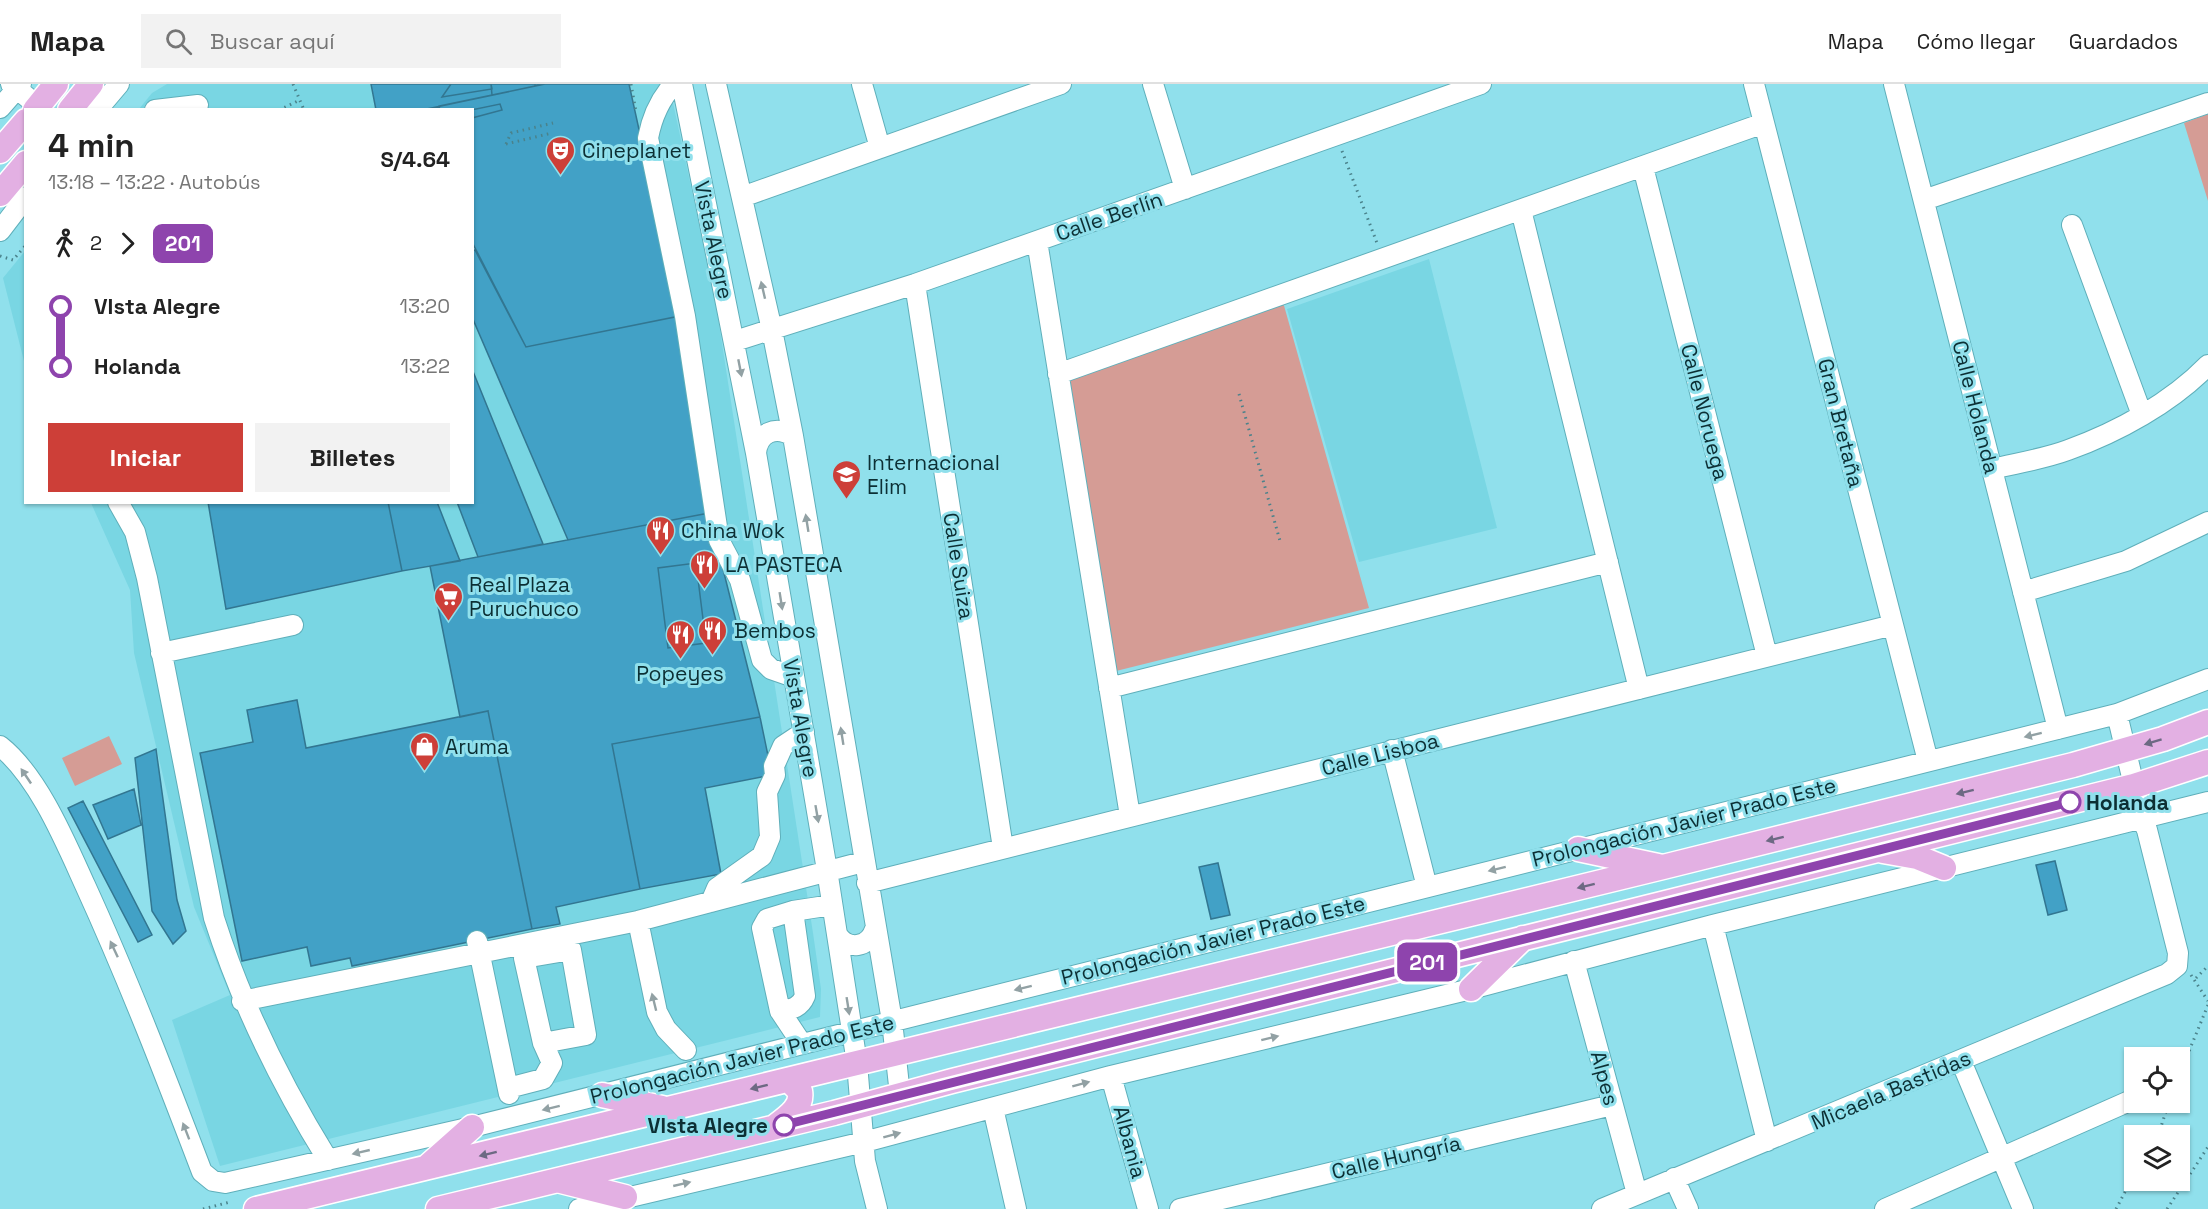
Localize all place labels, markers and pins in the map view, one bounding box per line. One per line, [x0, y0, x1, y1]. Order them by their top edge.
theatre icon: Cineplanet [545, 134, 577, 176]
place label: Cineplanet [582, 137, 691, 164]
place label: Internacional Elim [867, 449, 1000, 500]
school or university icon: Internacional Elim [830, 458, 862, 500]
restaurant icon: China Wok [644, 514, 676, 556]
place label: China Wok [681, 517, 785, 544]
restaurant icon: LA PASTECA [688, 548, 720, 590]
place label: LA PASTECA [725, 551, 842, 578]
place label: Real Plaza Puruchuco [469, 571, 579, 622]
supermarket icon: Real Plaza Puruchuco [432, 580, 464, 622]
restaurant icon: Bembos [697, 614, 729, 656]
place label: Bembos [734, 617, 816, 644]
restaurant icon: Popeyes [664, 618, 696, 660]
place label: Popeyes [636, 660, 724, 687]
shop icon: Aruma [408, 730, 440, 772]
place label: Aruma [445, 733, 509, 760]
place label: Holanda [2086, 789, 2169, 816]
marker: Holanda [2059, 791, 2081, 813]
place label: VIsta Alegre [647, 1112, 768, 1139]
marker: VIsta Alegre [773, 1114, 795, 1136]

